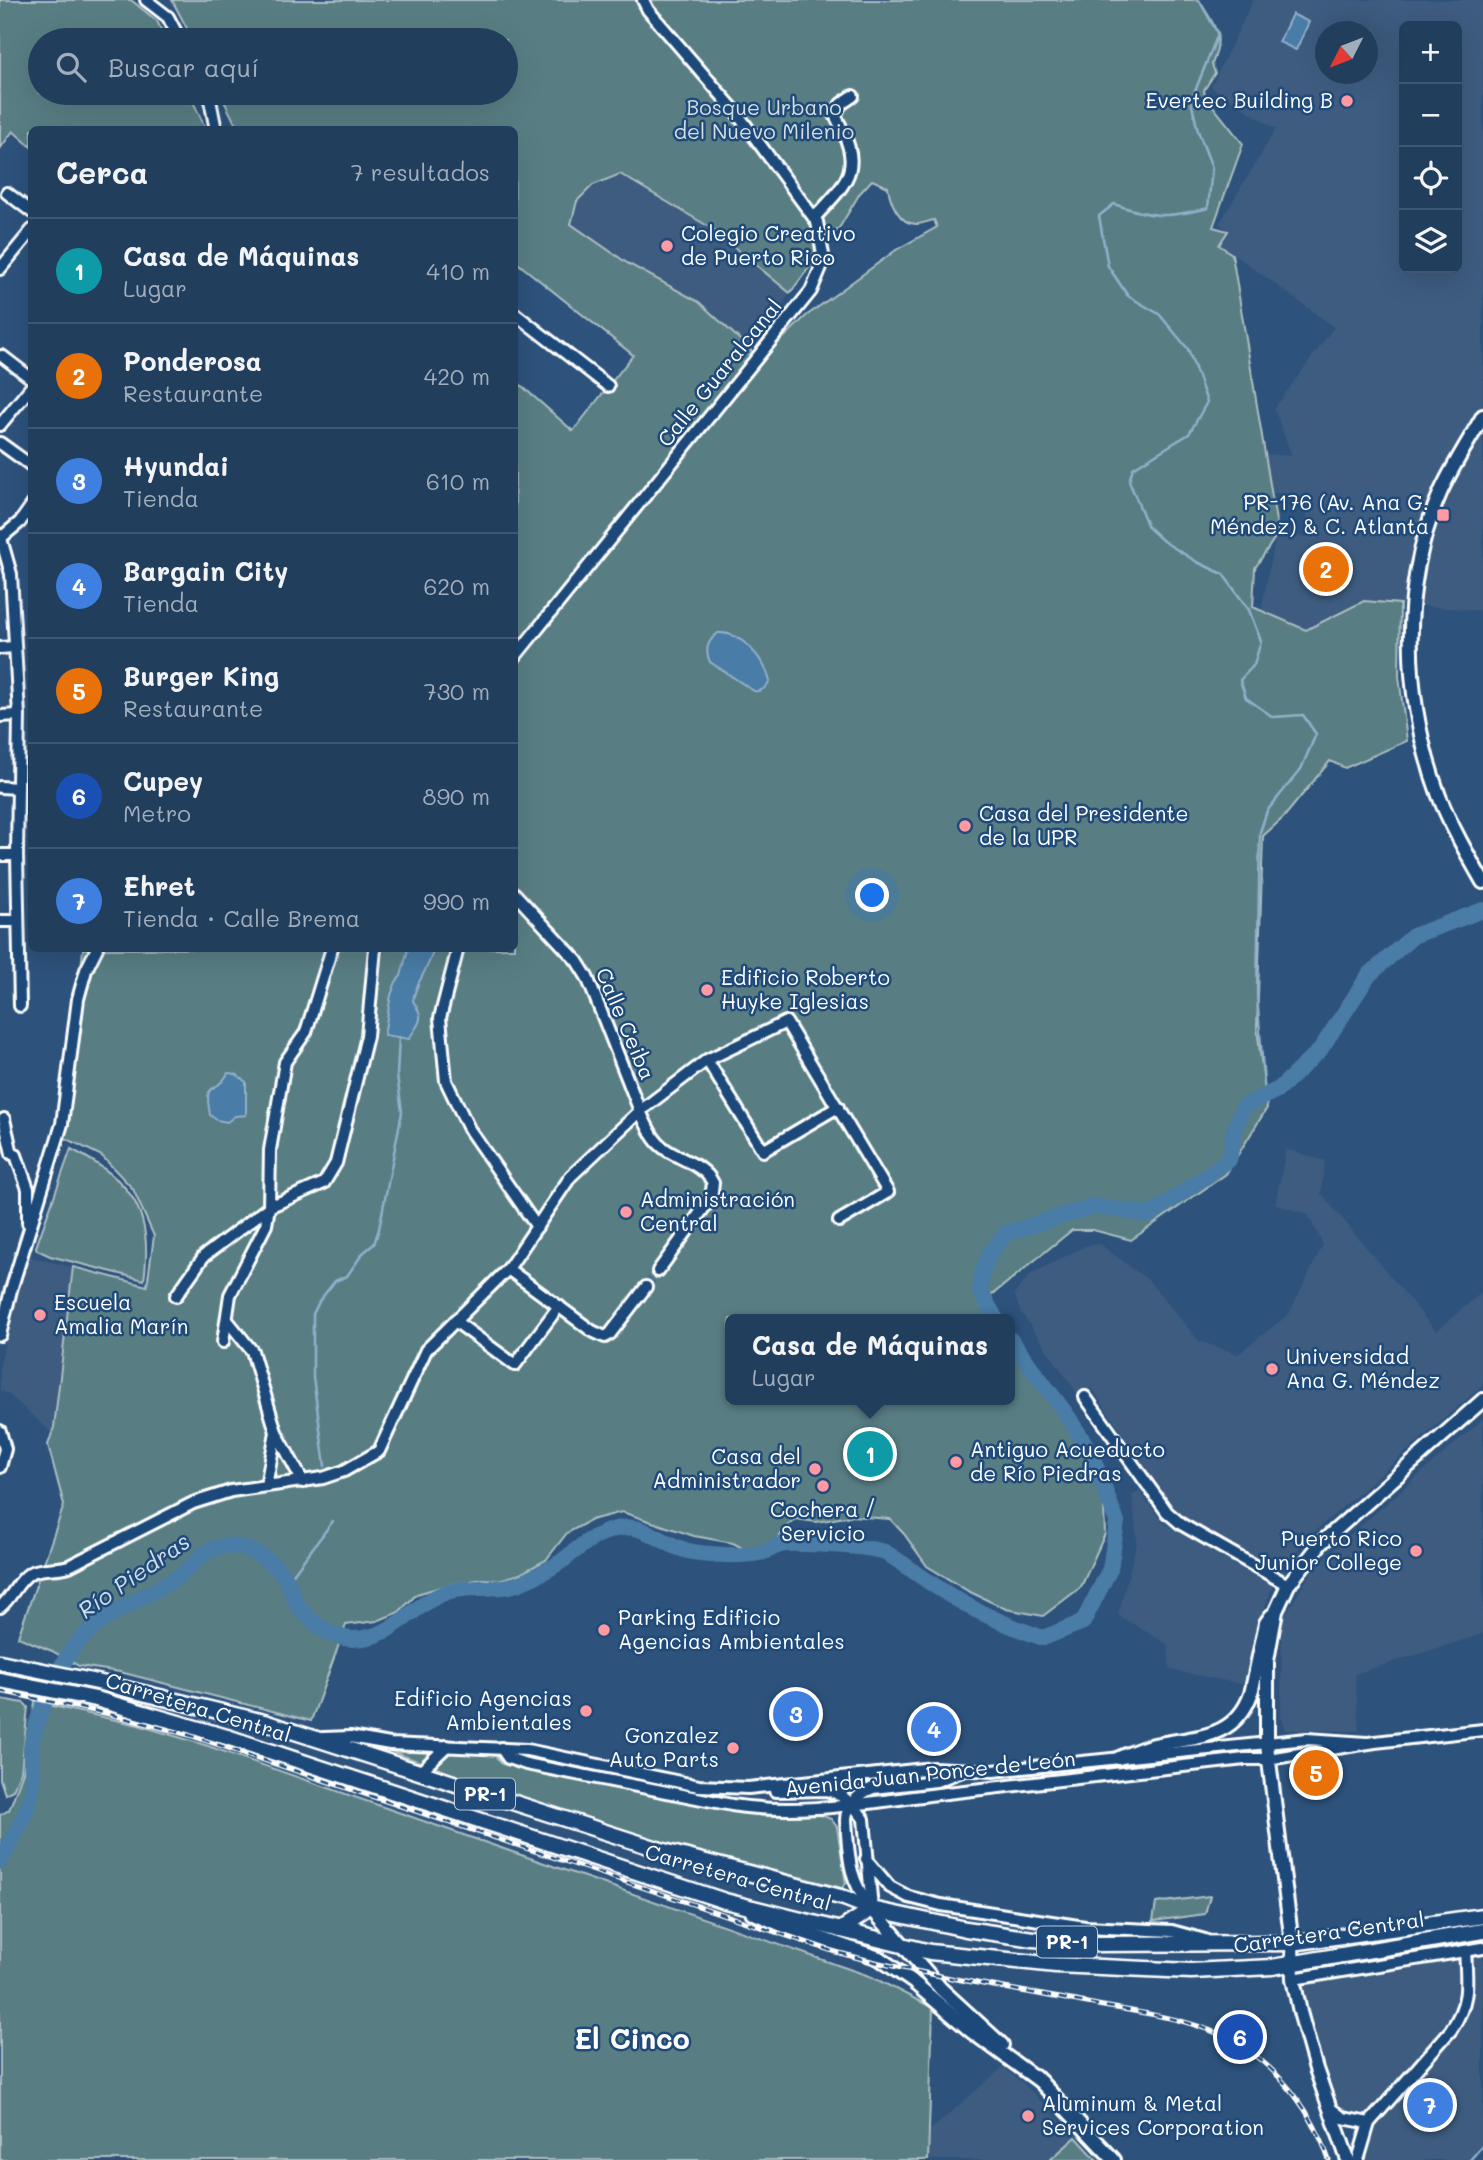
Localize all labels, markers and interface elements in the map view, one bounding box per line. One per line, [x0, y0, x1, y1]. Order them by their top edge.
north arrow [1315, 21, 1378, 84]
map controls [1399, 21, 1462, 273]
button: + [1399, 21, 1462, 84]
search box [28, 28, 518, 105]
icon: search [52, 48, 90, 86]
text: Buscar aquí [108, 50, 259, 84]
button: − [1399, 84, 1462, 147]
place label: Evertec Building B [1145, 86, 1333, 113]
park label: Bosque Urbano del Nuevo Milenio [674, 93, 854, 144]
marker: Evertec Building B [1339, 93, 1355, 109]
button: locate [1399, 147, 1462, 210]
text: Cerca [56, 152, 148, 192]
text: 7 resultados [351, 157, 490, 187]
button: layers [1399, 210, 1462, 273]
place label: Colegio Creativo de Puerto Rico [681, 219, 855, 270]
marker: Colegio Creativo de Puerto Rico [659, 238, 675, 254]
text: Casa de Máquinas [123, 239, 359, 273]
text: 1 [74, 256, 84, 286]
text: 410 m [426, 256, 490, 286]
text: Lugar [123, 273, 187, 303]
street label: Calle Guaralcanal [651, 293, 787, 452]
text: Ponderosa [123, 344, 262, 378]
text: 2 [73, 361, 85, 391]
text: 420 m [424, 361, 490, 391]
text: Restaurante [123, 378, 263, 408]
text: Hyundai [123, 449, 229, 483]
text: 3 [72, 466, 86, 496]
text: 610 m [426, 466, 490, 496]
text: Tienda [123, 483, 199, 513]
place label: PR-176 (Av. Ana G. Méndez) & C. Atlanta [1210, 488, 1429, 539]
marker: PR-176 (Av. Ana G. Méndez) & C. Atlanta [1435, 507, 1451, 523]
pin: 2 [1303, 543, 1349, 595]
text: Bargain City [123, 554, 288, 588]
text: 4 [72, 571, 86, 601]
text: 620 m [423, 571, 490, 601]
text: Tienda [123, 588, 199, 618]
text: Burger King [123, 659, 279, 693]
text: 5 [72, 676, 86, 706]
text: 730 m [424, 676, 490, 706]
text: Restaurante [123, 693, 263, 723]
text: Cupey [123, 764, 203, 798]
text: 6 [72, 781, 86, 811]
text: 890 m [423, 781, 490, 811]
text: Metro [123, 798, 191, 828]
place label: Casa del Presidente de la UPR [979, 799, 1189, 850]
marker: Casa del Presidente de la UPR [957, 818, 973, 834]
text: Ehret [123, 869, 195, 903]
your location [855, 878, 889, 912]
text: 7 [73, 886, 85, 916]
text: 990 m [423, 886, 490, 916]
text: Tienda · Calle Brema [123, 903, 360, 933]
street label: Calle Ceiba [591, 963, 662, 1084]
place label: Edificio Roberto Huyke Iglesias [721, 963, 890, 1014]
marker: Edificio Roberto Huyke Iglesias [699, 982, 715, 998]
place label: Administración Central [640, 1185, 795, 1236]
marker: Administración Central [618, 1204, 634, 1220]
place label: Escuela Amalia Marín [54, 1288, 188, 1339]
marker: Escuela Amalia Marín [32, 1307, 48, 1323]
popup [725, 1314, 1015, 1405]
text: Casa de Máquinas [752, 1328, 988, 1362]
place label: Universidad Ana G. Méndez [1286, 1342, 1440, 1393]
marker: Universidad Ana G. Méndez [1264, 1361, 1280, 1377]
text: Lugar [752, 1362, 816, 1392]
pin: 1 [847, 1428, 893, 1480]
place label: Antiguo Acueducto de Río Piedras [970, 1435, 1165, 1486]
place label: Casa del Administrador [653, 1442, 801, 1493]
marker: Antiguo Acueducto de Río Piedras [948, 1454, 964, 1470]
marker: Casa del Administrador [807, 1461, 823, 1477]
marker: Cochera / Servicio [815, 1478, 831, 1494]
place label: Cochera / Servicio [770, 1495, 876, 1546]
place label: Puerto Rico Junior College [1255, 1524, 1402, 1575]
water label: Río Piedras [72, 1526, 195, 1625]
marker: Puerto Rico Junior College [1408, 1543, 1424, 1559]
place label: Parking Edificio Agencias Ambientales [618, 1603, 845, 1654]
marker: Parking Edificio Agencias Ambientales [596, 1622, 612, 1638]
street label: Carretera Central [102, 1666, 294, 1748]
place label: Edificio Agencias Ambientales [394, 1684, 572, 1735]
pin: 3 [773, 1688, 819, 1740]
marker: Edificio Agencias Ambientales [578, 1703, 594, 1719]
pin: 4 [911, 1703, 957, 1755]
place label: Gonzalez Auto Parts [609, 1721, 719, 1772]
marker: Gonzalez Auto Parts [725, 1740, 741, 1756]
street label: Avenida Juan Ponce de León [783, 1744, 1077, 1801]
pin: 5 [1293, 1747, 1339, 1799]
road number: PR-1 [455, 1778, 515, 1810]
street label: Carretera Central [642, 1837, 835, 1916]
street label: Carretera Central [1232, 1905, 1426, 1958]
road number: PR-1 [1037, 1926, 1097, 1958]
pin: 6 [1217, 2011, 1263, 2063]
district label: El Cinco [574, 2020, 690, 2056]
pin: 7 [1407, 2079, 1453, 2131]
place label: Aluminum & Metal Services Corporation [1042, 2089, 1264, 2140]
marker: Aluminum & Metal Services Corporation [1020, 2108, 1036, 2124]

